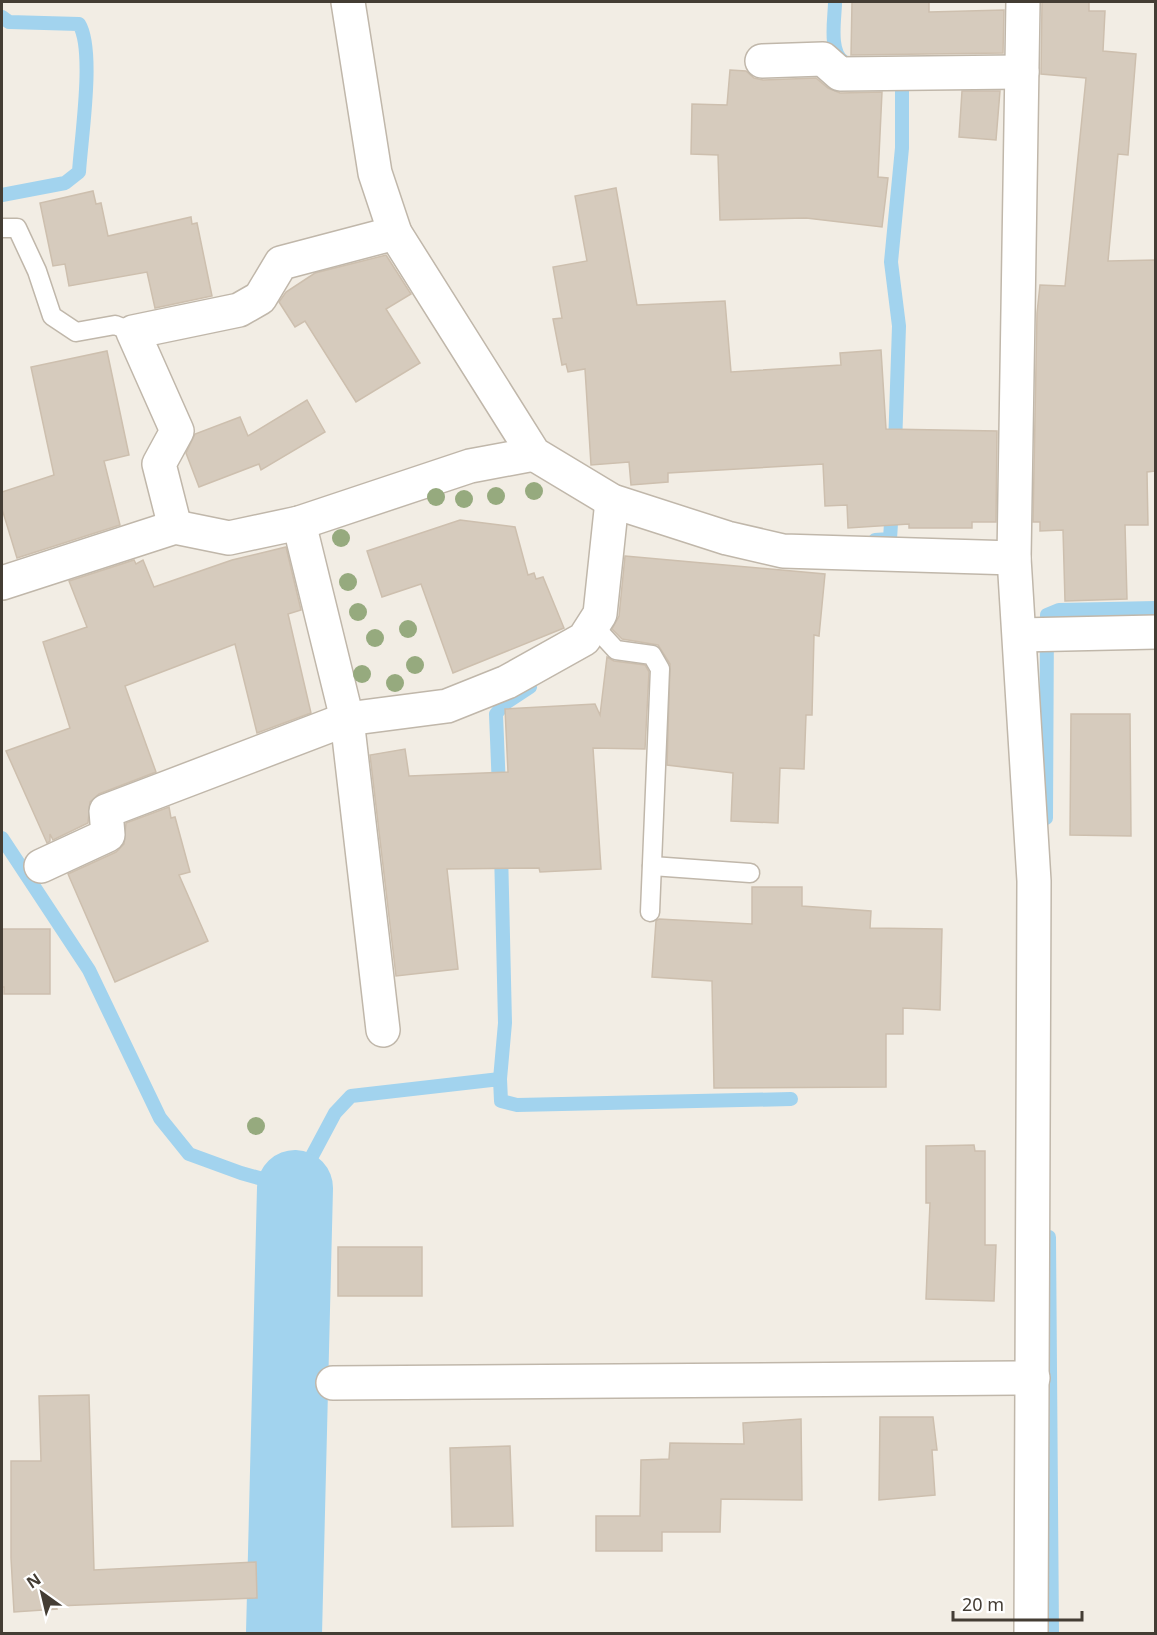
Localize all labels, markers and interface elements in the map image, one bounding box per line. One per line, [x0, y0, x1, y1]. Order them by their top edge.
north arrow [12, 1563, 72, 1623]
text: N [22, 1568, 45, 1593]
scale bar [953, 1584, 1082, 1622]
text: 20 m [962, 1592, 1004, 1616]

